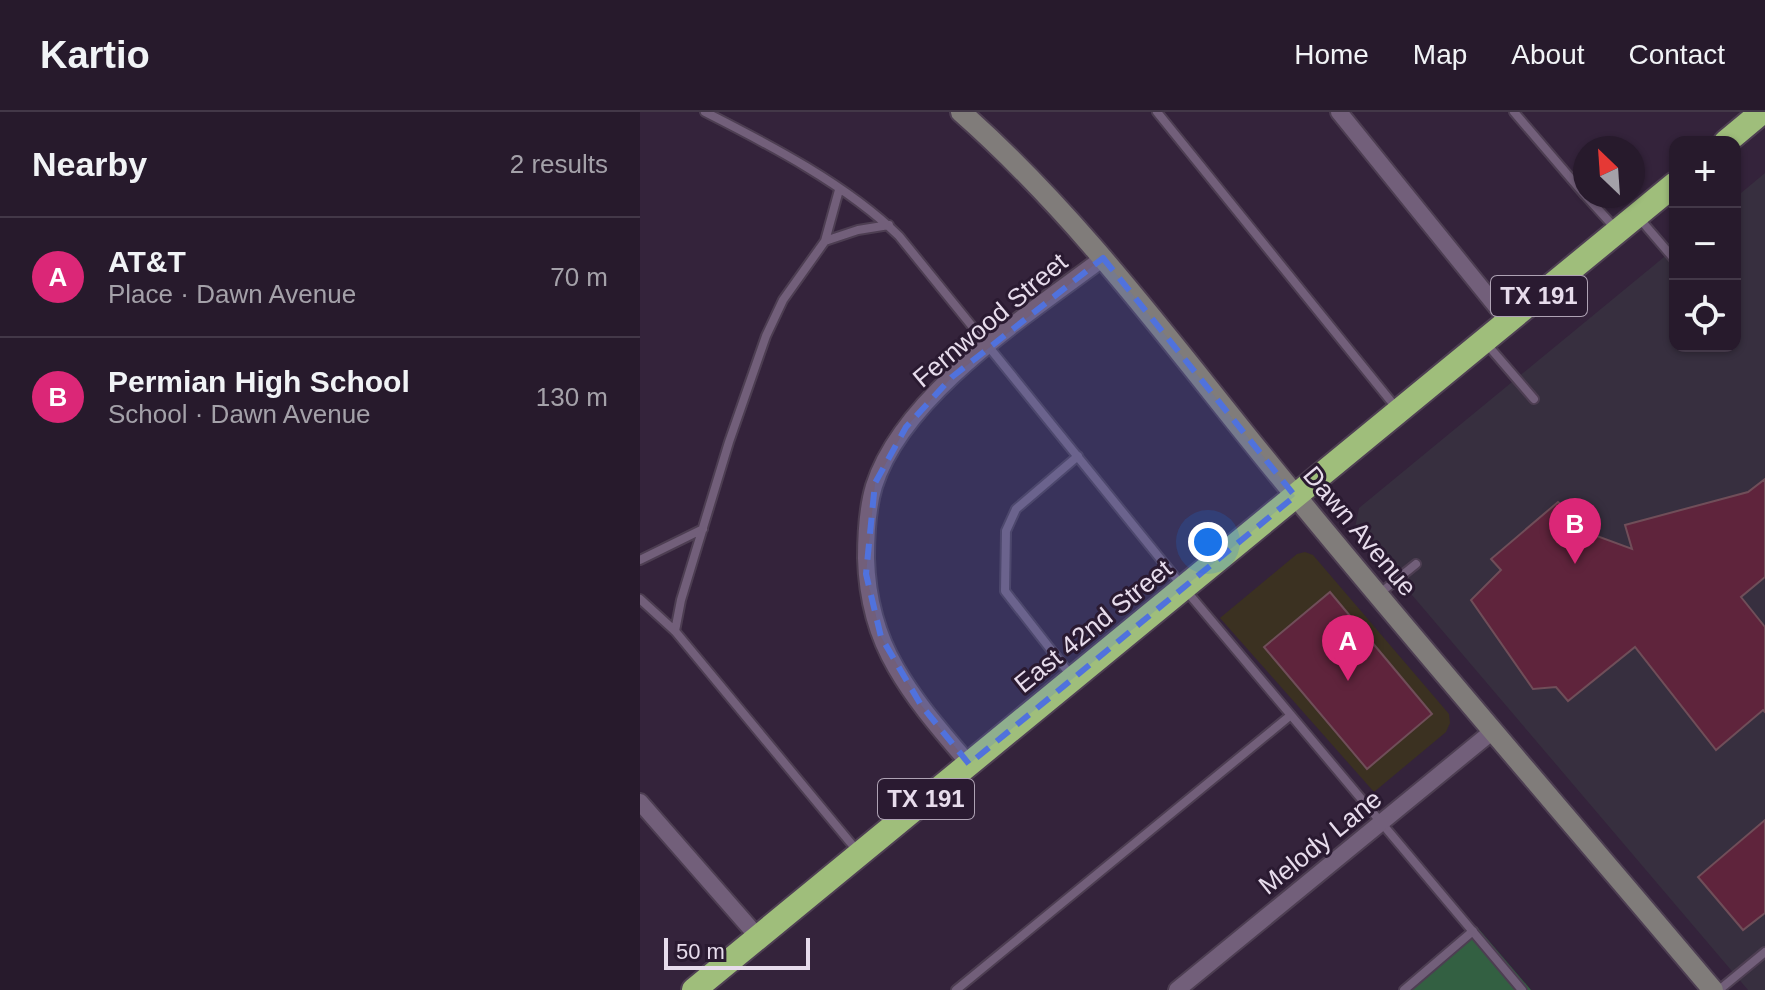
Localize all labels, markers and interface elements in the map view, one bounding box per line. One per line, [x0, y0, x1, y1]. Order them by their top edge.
text: Kartio [40, 34, 150, 76]
text: Home [1294, 39, 1369, 70]
text: Map [1413, 39, 1467, 70]
text: About [1511, 39, 1585, 70]
text: Contact [1629, 39, 1725, 70]
north arrow [1573, 136, 1645, 208]
map controls [1669, 136, 1741, 352]
button: + [1669, 136, 1741, 208]
text: Nearby [32, 145, 147, 183]
text: 2 results [510, 149, 608, 179]
button: − [1669, 208, 1741, 280]
text: AT&T [108, 245, 186, 278]
street label: Fernwood Street [907, 246, 1074, 393]
text: A [49, 262, 67, 292]
text: 70 m [550, 262, 608, 292]
road number: TX 191 [1491, 276, 1587, 316]
text: Place · Dawn Avenue [108, 279, 356, 309]
button: locate [1669, 280, 1741, 352]
text: Permian High School [108, 365, 410, 398]
text: B [49, 382, 67, 412]
text: 130 m [536, 382, 608, 412]
text: School · Dawn Avenue [108, 399, 371, 429]
street label: Dawn Avenue [1297, 460, 1423, 602]
pin: B [1549, 498, 1601, 564]
your location [1188, 522, 1228, 562]
street label: East 42nd Street [1008, 553, 1178, 699]
pin: A [1322, 615, 1374, 681]
road number: TX 191 [878, 779, 974, 819]
street label: Melody Lane [1253, 783, 1387, 901]
scale bar [664, 934, 810, 970]
text: 50 m [676, 939, 725, 964]

